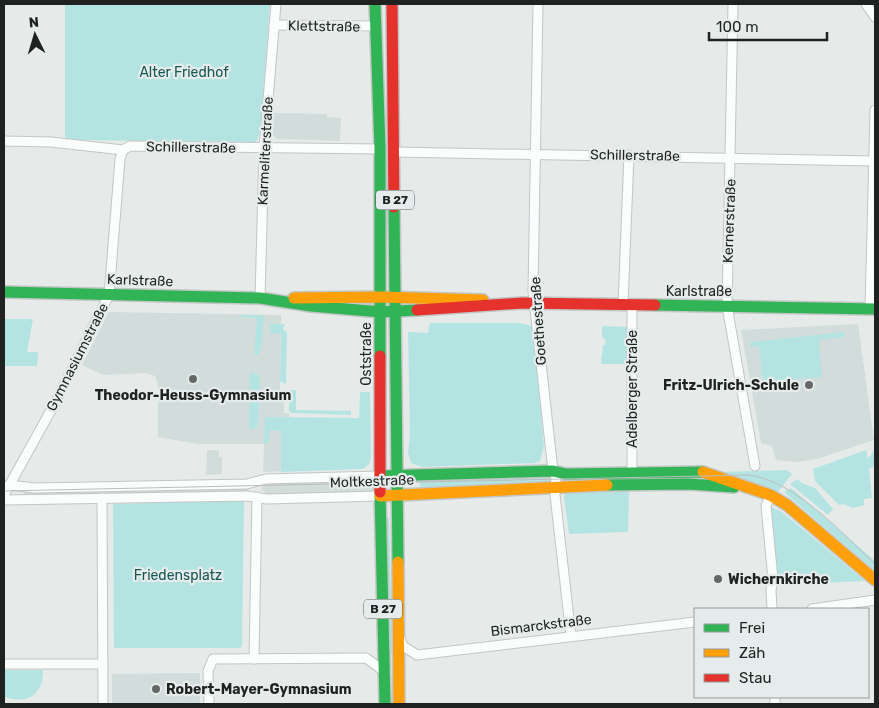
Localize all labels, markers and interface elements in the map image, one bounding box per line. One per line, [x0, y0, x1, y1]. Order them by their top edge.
north arrow [10, 10, 60, 60]
scale bar [709, 10, 826, 42]
text: N [28, 14, 40, 31]
street label: Klettstraße [288, 17, 360, 36]
text: 100 m [716, 18, 758, 36]
park label: Alter Friedhof [139, 64, 229, 81]
street label: Karmeliterstraße [254, 96, 277, 206]
street label: Schillerstraße [146, 138, 236, 157]
street label: Schillerstraße [590, 146, 680, 165]
street label: Kernerstraße [720, 178, 739, 264]
road number: B 27 [376, 190, 414, 210]
street label: Karlstraße [107, 271, 174, 290]
street label: Goethestraße [527, 276, 550, 366]
street label: Karlstraße [666, 283, 732, 300]
street label: Gymnasiumstraße [43, 300, 112, 414]
street label: Oststraße [358, 322, 375, 386]
street label: Adelberger Straße [624, 330, 641, 448]
marker: Theodor-Heuss-Gymnasium [187, 373, 199, 385]
place label: Fritz-Ulrich-Schule [663, 377, 799, 394]
marker: Fritz-Ulrich-Schule [803, 379, 815, 391]
place label: Theodor-Heuss-Gymnasium [95, 387, 291, 404]
street label: Moltkestraße [330, 472, 415, 491]
park label: Friedensplatz [134, 567, 222, 584]
place label: Wichernkirche [728, 571, 829, 588]
marker: Wichernkirche [712, 573, 724, 585]
road number: B 27 [364, 600, 402, 618]
legend [694, 608, 869, 698]
street label: Bismarckstraße [490, 611, 593, 640]
text: Frei [739, 619, 765, 637]
text: Zäh [739, 644, 765, 662]
text: Stau [739, 669, 772, 687]
place label: Robert-Mayer-Gymnasium [166, 681, 352, 698]
marker: Robert-Mayer-Gymnasium [150, 683, 162, 695]

